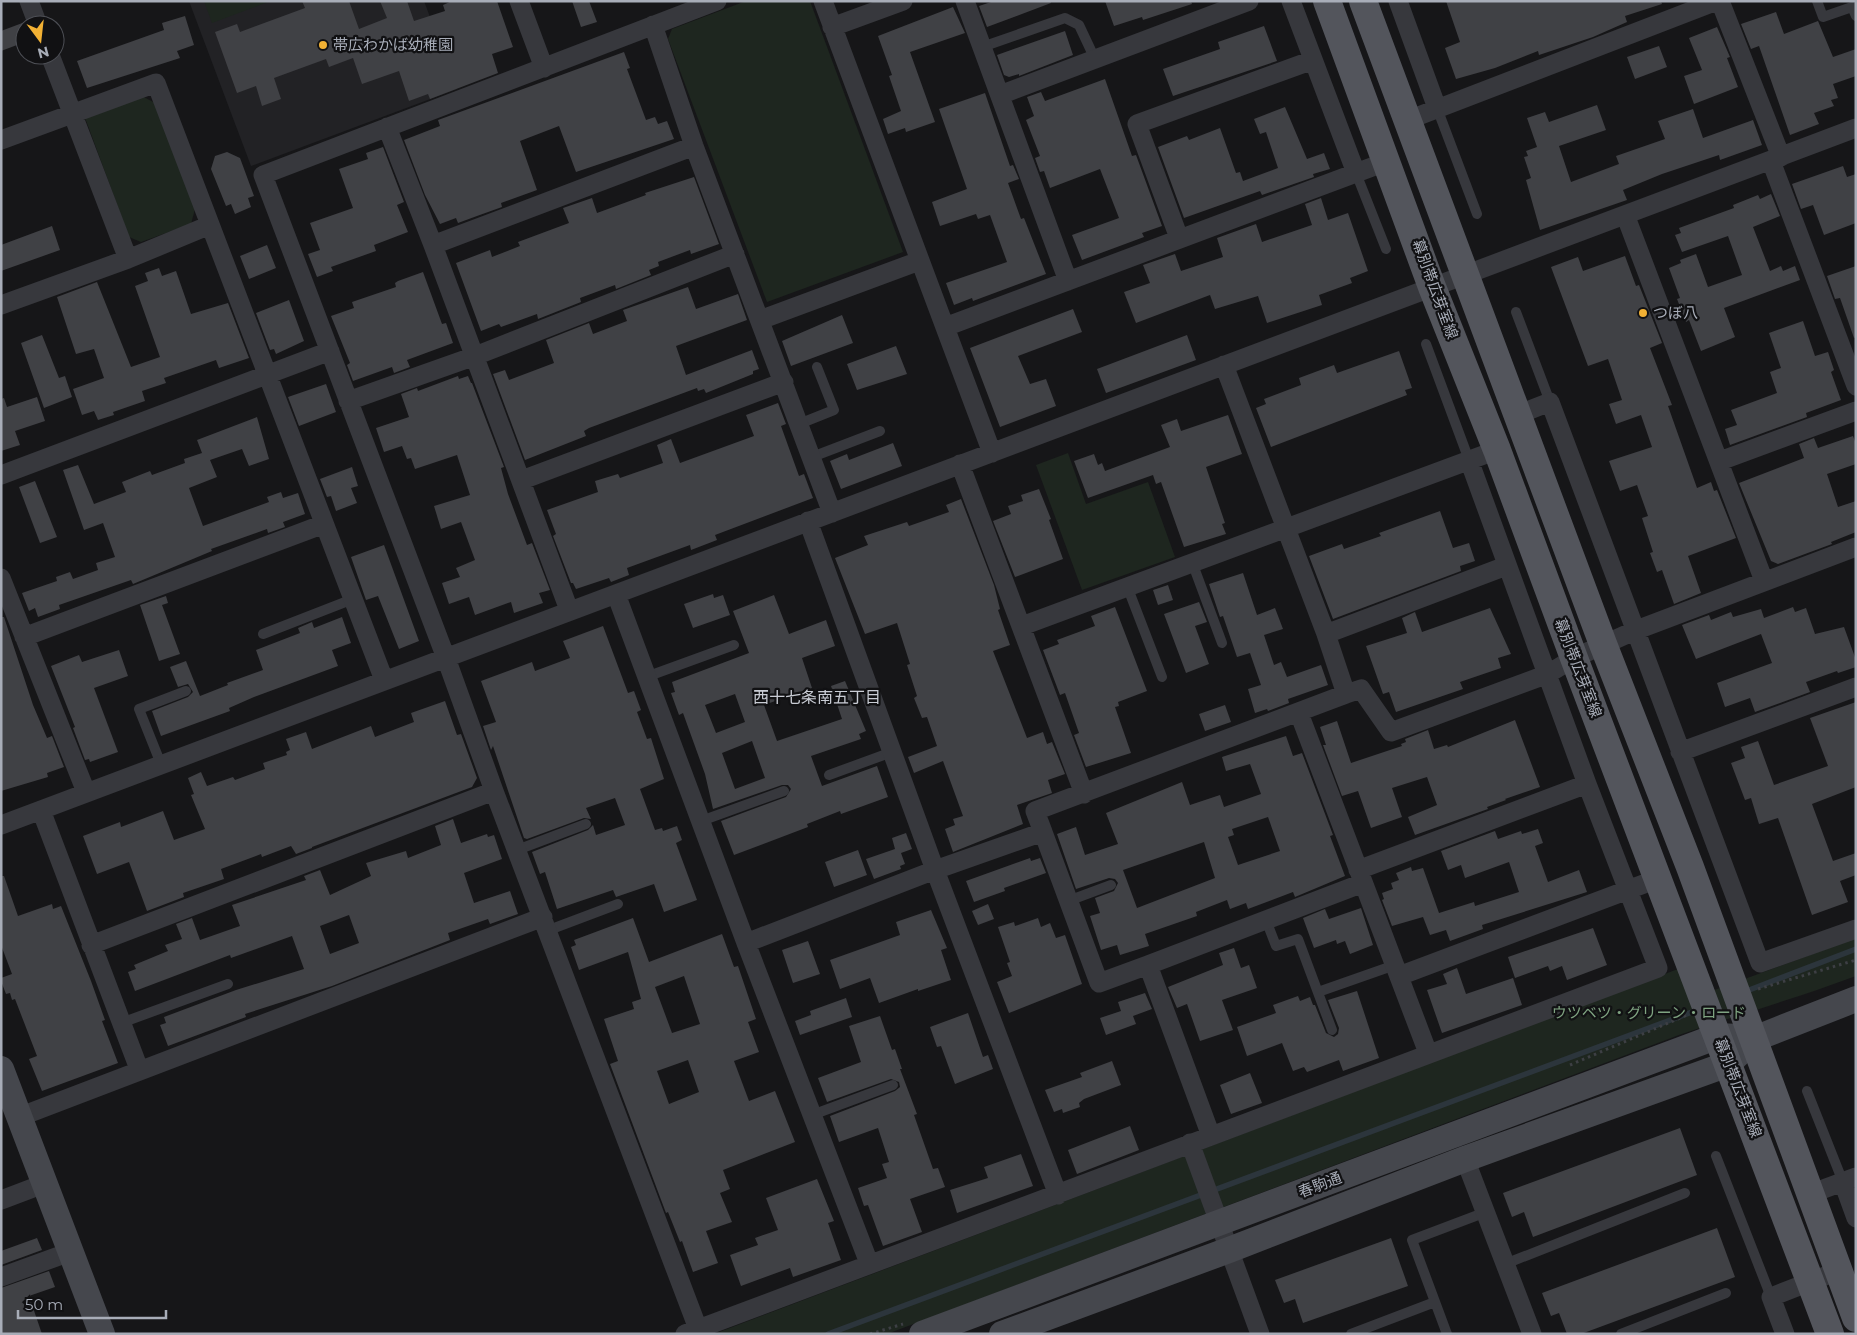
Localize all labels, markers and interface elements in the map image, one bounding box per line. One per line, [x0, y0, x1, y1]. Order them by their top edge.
north arrow [15, 15, 65, 65]
place label: 帯広わかば幼稚園 [333, 35, 453, 54]
marker: 帯広わかば幼稚園 [317, 39, 329, 51]
text: N [36, 42, 51, 63]
street label: 幕別帯広芽室線 [1409, 236, 1462, 341]
place label: つぼ八 [1653, 303, 1698, 322]
marker: つぼ八 [1637, 307, 1649, 319]
street label: 幕別帯広芽室線 [1551, 615, 1606, 720]
district label: 西十七条南五丁目 [753, 688, 881, 707]
park label: ウツベツ・グリーン・ロード [1552, 1003, 1746, 1022]
street label: 幕別帯広芽室線 [1711, 1035, 1766, 1140]
street label: 春駒通 [1295, 1168, 1344, 1201]
scale bar [18, 1288, 165, 1320]
text: 50 m [25, 1295, 63, 1314]

